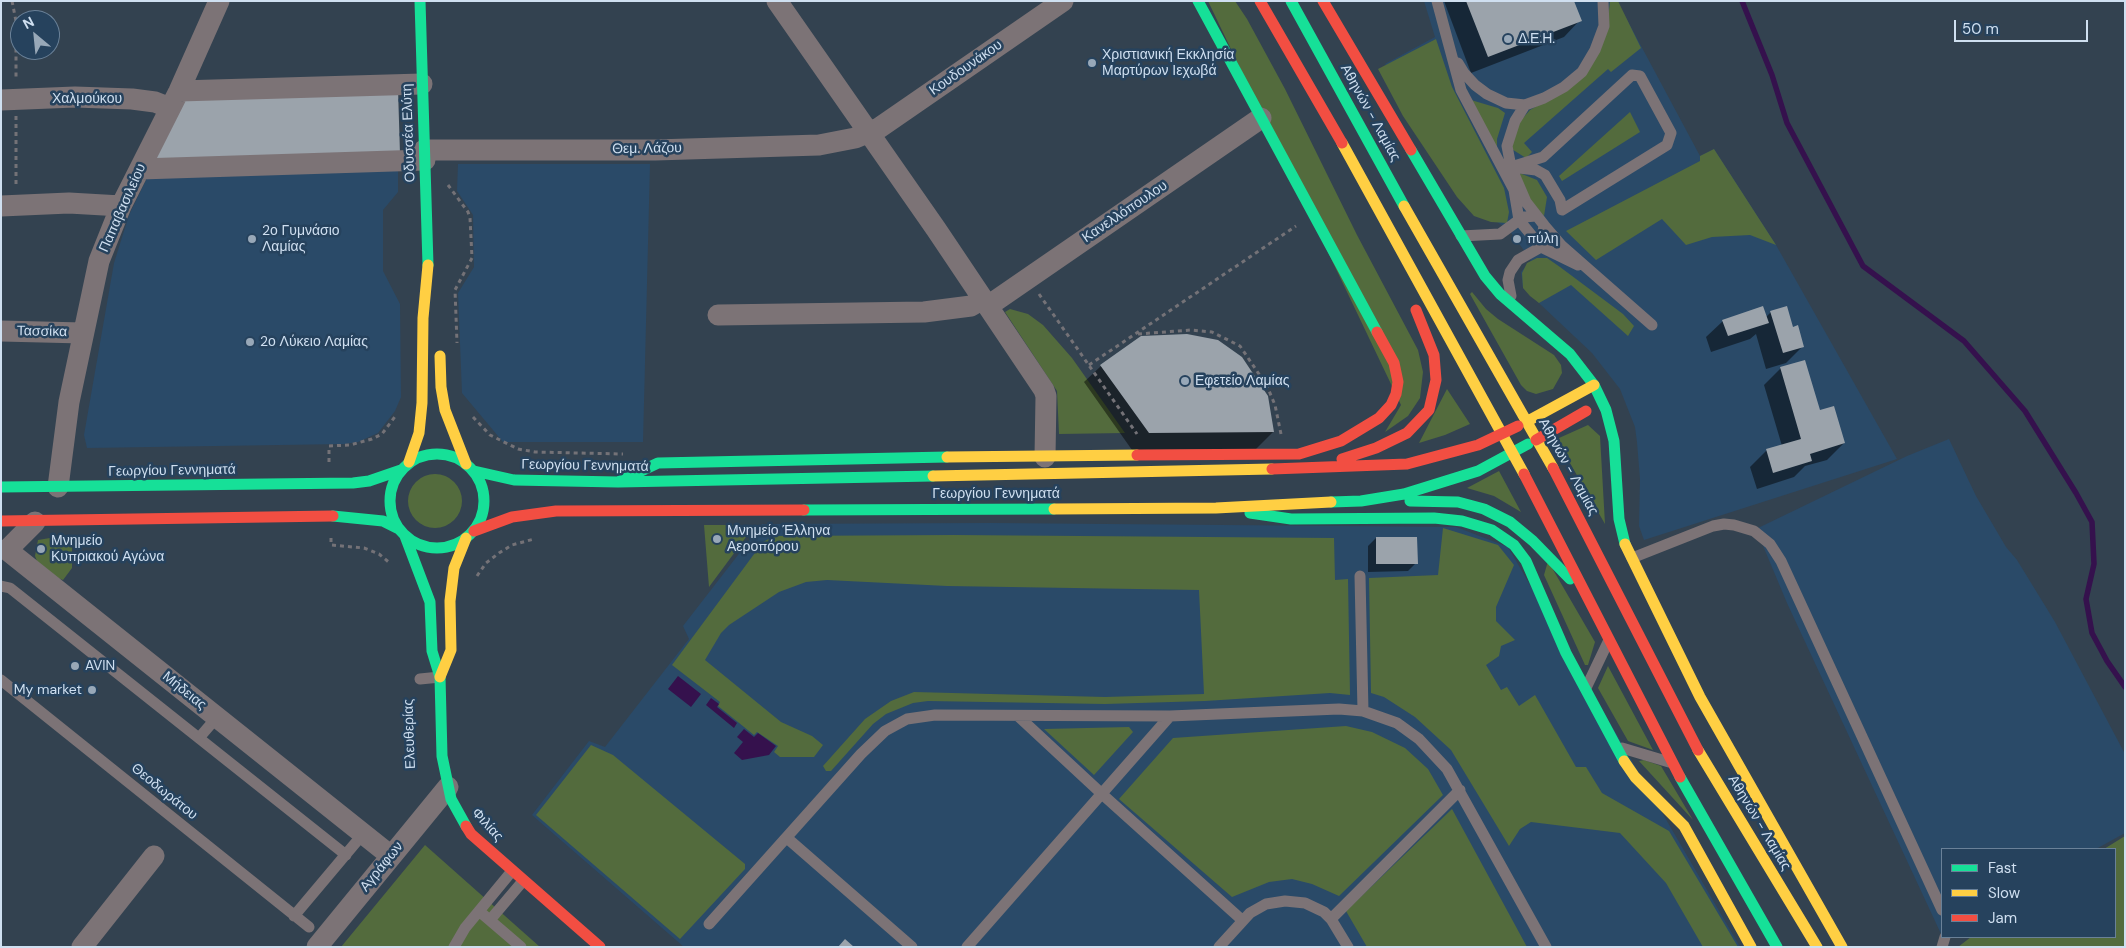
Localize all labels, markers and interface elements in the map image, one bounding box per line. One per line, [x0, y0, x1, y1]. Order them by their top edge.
north arrow [10, 10, 60, 60]
scale bar [1956, 10, 2090, 42]
text: N [20, 12, 37, 33]
text: 50 m [1962, 19, 1999, 39]
place label: Δ.Ε.Η. [1518, 31, 1555, 47]
marker: Δ.Ε.Η. [1502, 33, 1514, 45]
street label: Κουδουνάκου [926, 37, 1006, 99]
place label: Χριστιανική Εκκλησία Μαρτύρων Ιεχωβά [1102, 47, 1234, 80]
marker: Χριστιανική Εκκλησία Μαρτύρων Ιεχωβά [1086, 57, 1098, 69]
street label: Αθηνών - Λαμίας [1336, 62, 1404, 164]
street label: Οδυσσέα Ελύτη [399, 83, 419, 183]
street label: Χαλμούκου [52, 91, 122, 107]
street label: Θεμ. Λάζου [612, 140, 682, 158]
street label: Παπαβασιλείου [96, 161, 150, 255]
street label: Κανελλόπουλου [1079, 177, 1171, 247]
place label: 2ο Γυμνάσιο Λαμίας [262, 223, 340, 256]
place label: πύλη [1527, 231, 1558, 247]
marker: 2ο Γυμνάσιο Λαμίας [246, 233, 258, 245]
marker: πύλη [1511, 233, 1523, 245]
street label: Τασσίκα [17, 323, 67, 341]
place label: 2ο Λύκειο Λαμίας [260, 334, 368, 350]
marker: 2ο Λύκειο Λαμίας [244, 336, 256, 348]
place label: Εφετείο Λαμίας [1195, 373, 1290, 389]
marker: Εφετείο Λαμίας [1179, 375, 1191, 387]
street label: Αθηνών - Λαμίας [1534, 416, 1602, 518]
street label: Γεωργίου Γεννηματά [521, 456, 649, 476]
street label: Γεωργίου Γεννηματά [108, 461, 236, 481]
street label: Γεωργίου Γεννηματά [932, 486, 1060, 502]
place label: Μνημείο Έλληνα Αεροπόρου [727, 523, 830, 556]
place label: Μνημείο Κυπριακού Αγώνα [51, 533, 164, 566]
marker: Μνημείο Έλληνα Αεροπόρου [711, 533, 723, 545]
marker: Μνημείο Κυπριακού Αγώνα [35, 543, 47, 555]
place label: AVIN [85, 658, 115, 674]
marker: AVIN [69, 660, 81, 672]
street label: Μήδειας [159, 668, 209, 714]
place label: My market [14, 682, 82, 698]
marker: My market [86, 684, 98, 696]
street label: Ελευθερίας [400, 699, 420, 769]
street label: Θεοδωράτου [127, 760, 201, 824]
street label: Αθηνών - Λαμίας [1724, 772, 1794, 874]
street label: Φιλίας [468, 805, 506, 845]
street label: Αγράφων [357, 839, 407, 895]
legend [1941, 848, 2116, 938]
text: Fast [1988, 858, 2017, 878]
text: Slow [1988, 883, 2020, 903]
text: Jam [1988, 908, 2017, 928]

